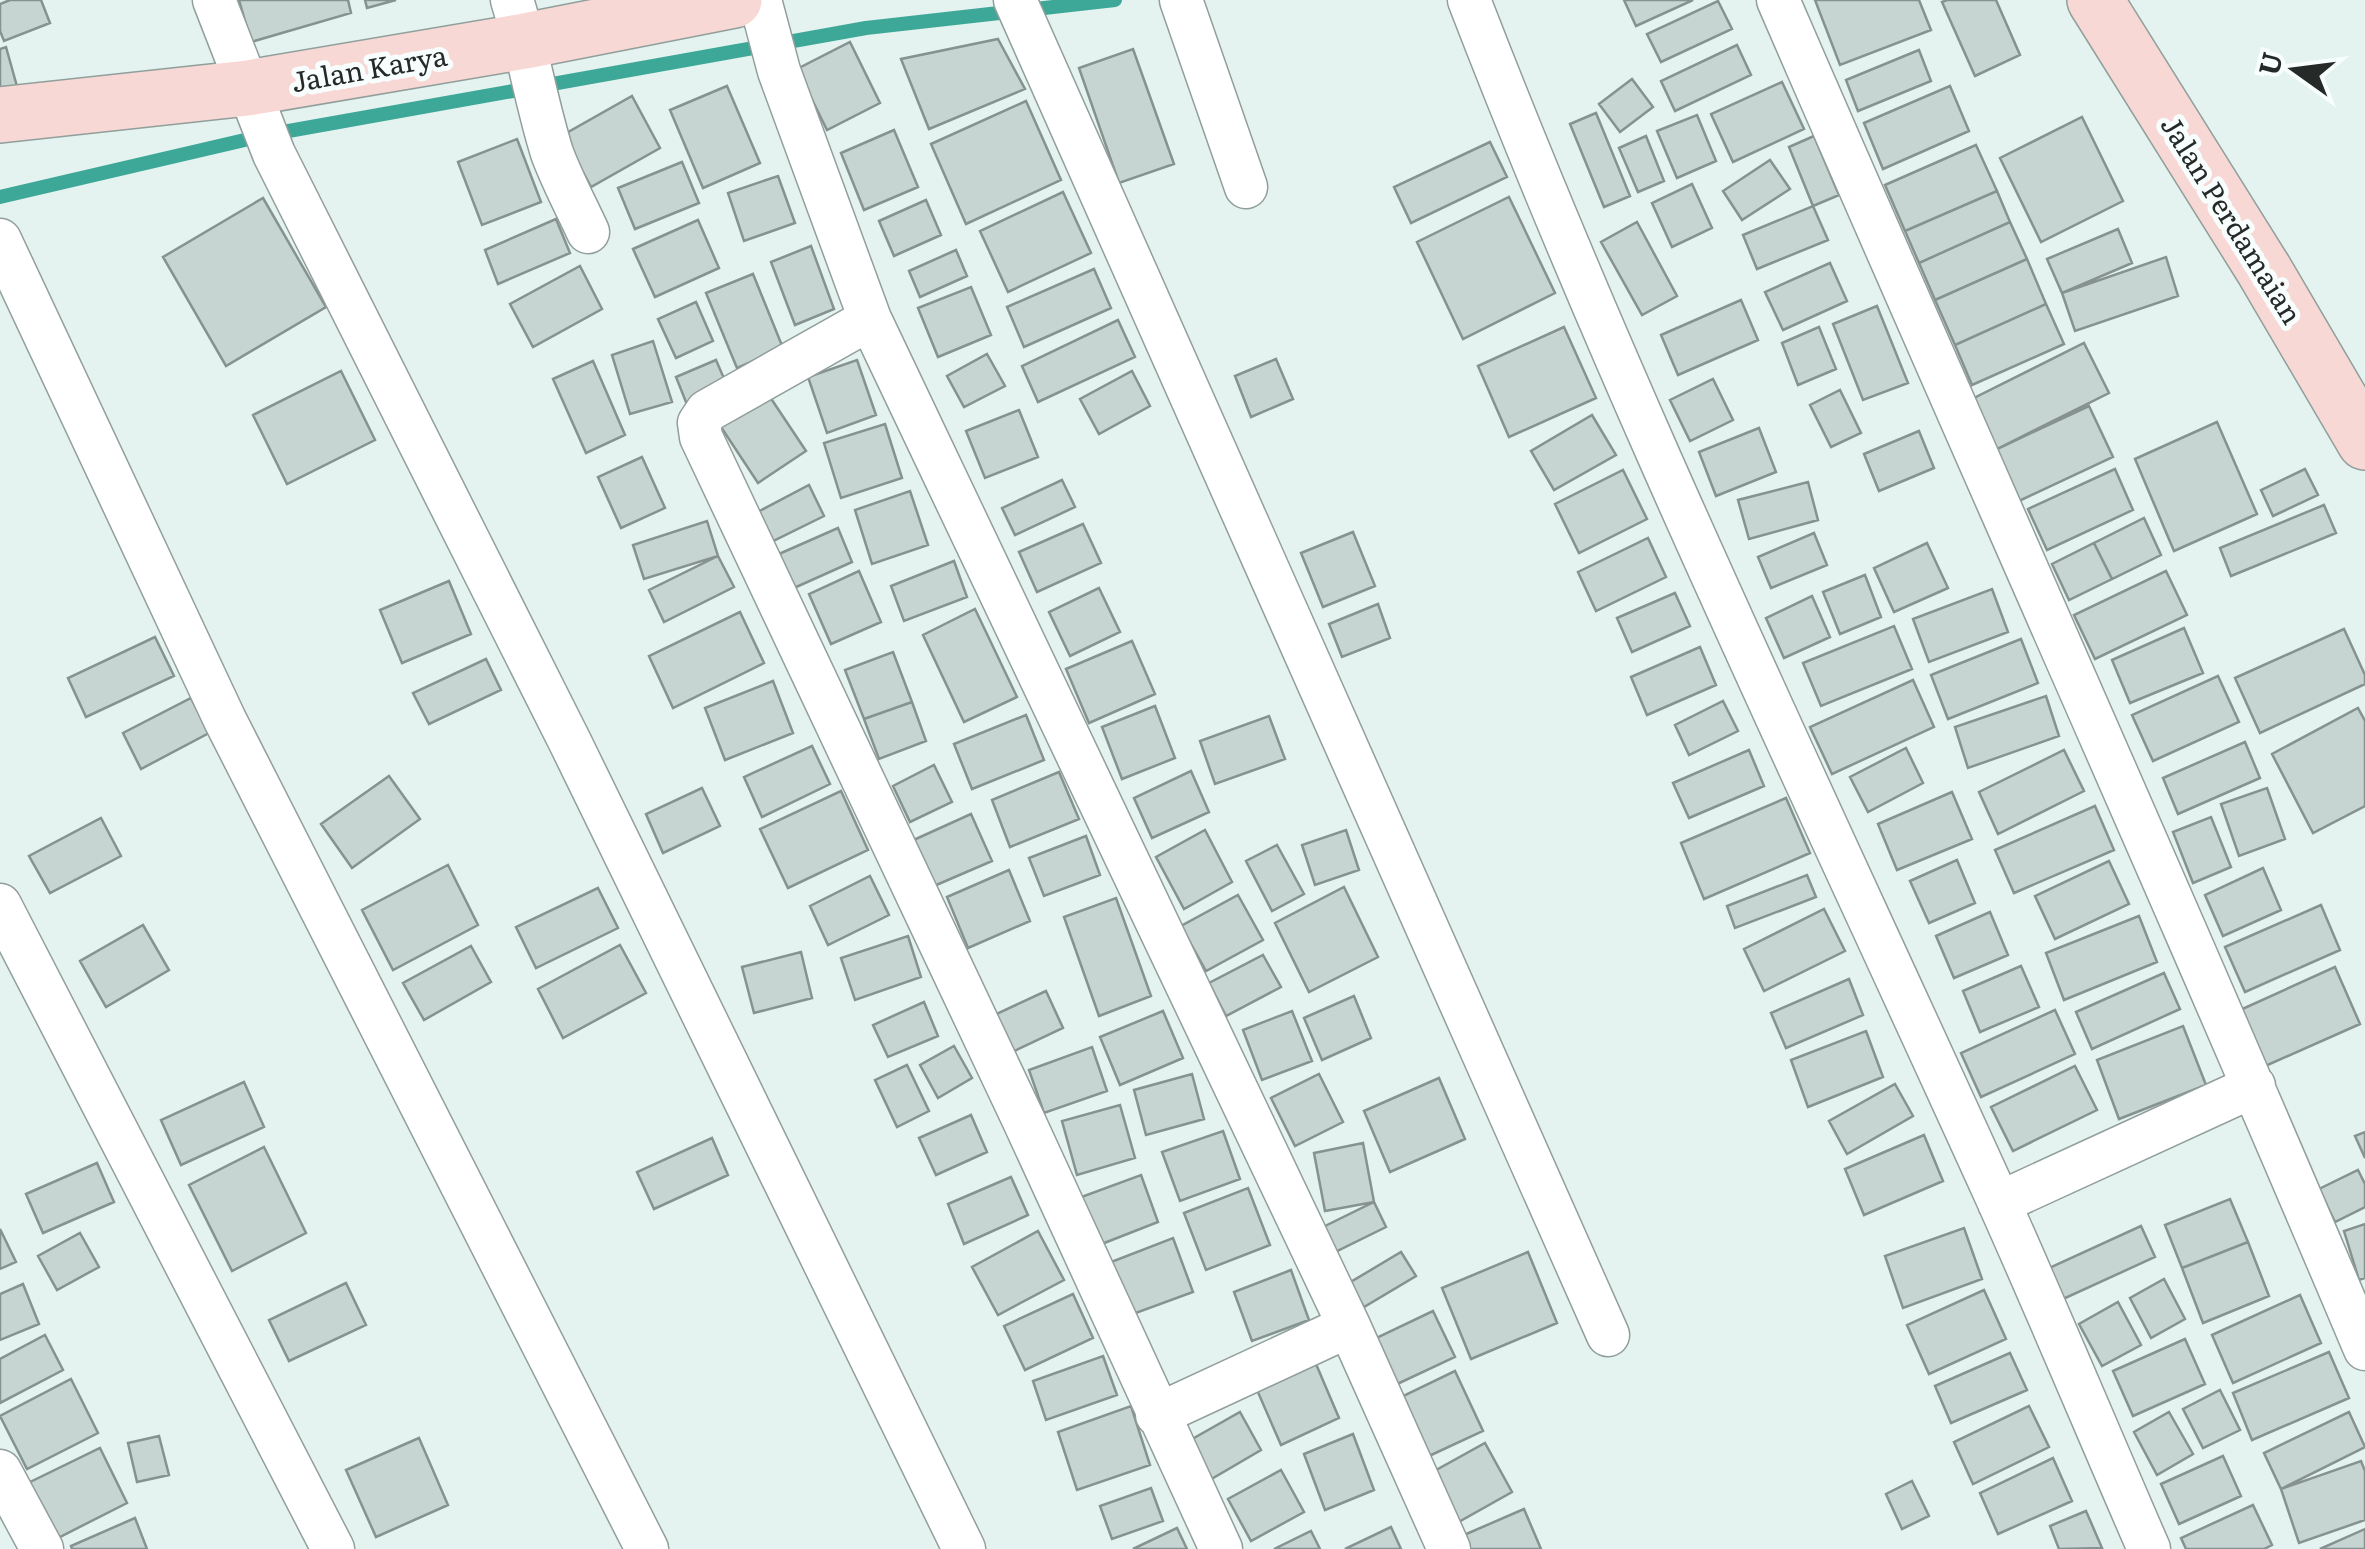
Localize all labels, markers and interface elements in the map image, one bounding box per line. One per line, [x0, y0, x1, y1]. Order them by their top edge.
north arrow [2245, 20, 2345, 120]
street label: Jalan Karya [288, 33, 450, 101]
text: U [2246, 48, 2292, 79]
street label: Jalan Perdamaian [2152, 107, 2314, 331]

